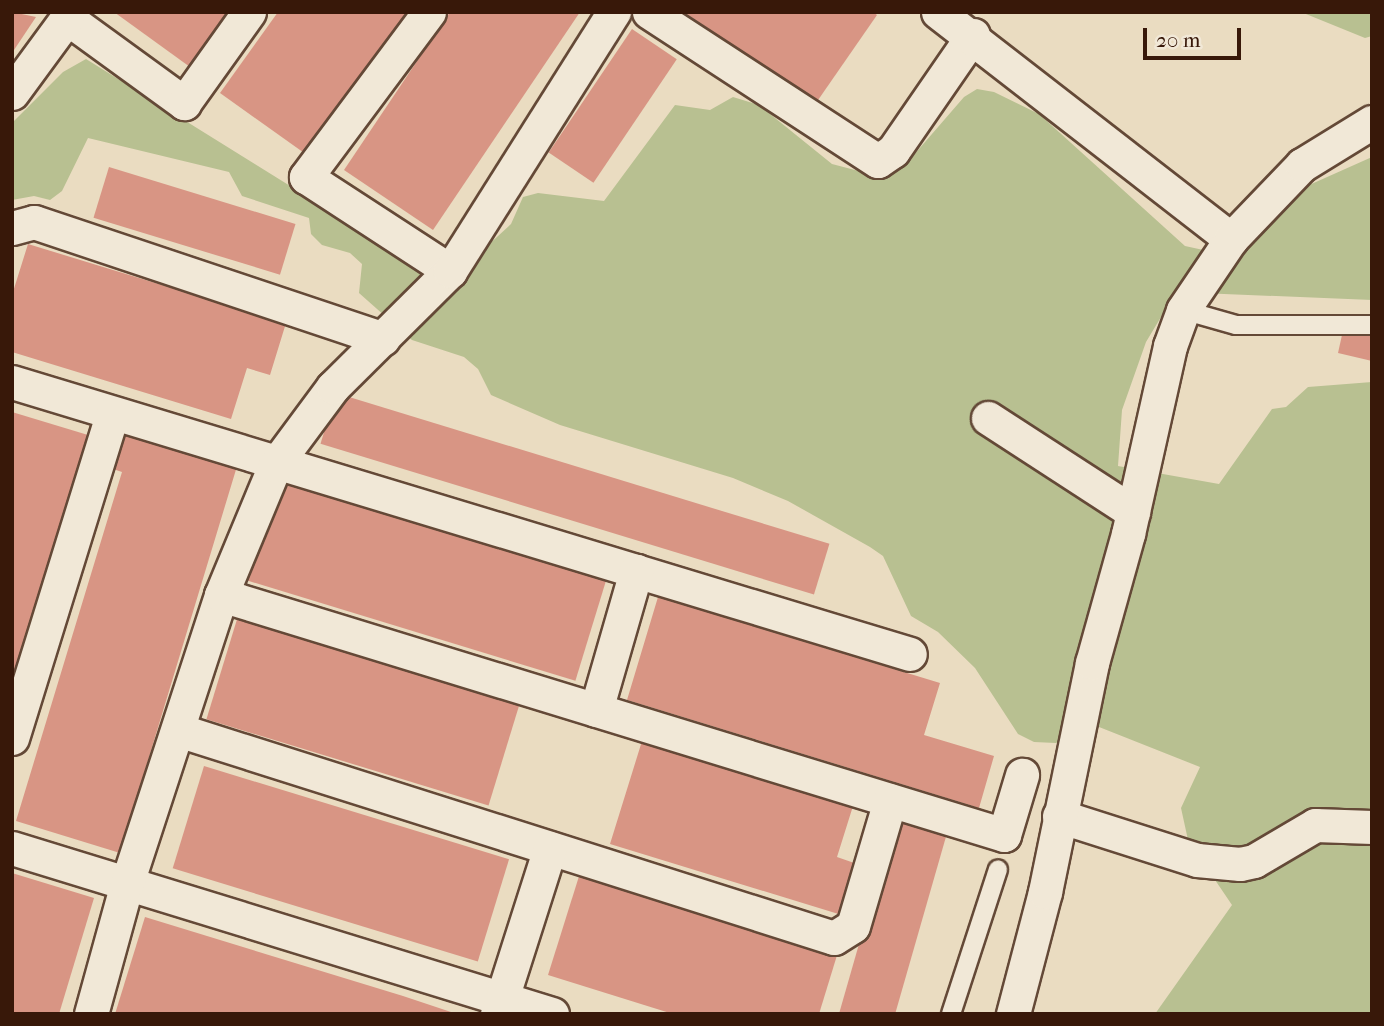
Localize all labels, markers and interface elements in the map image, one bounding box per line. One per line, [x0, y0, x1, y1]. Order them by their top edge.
scale bar [1146, 14, 1244, 58]
text: 20 m [1156, 28, 1200, 52]

